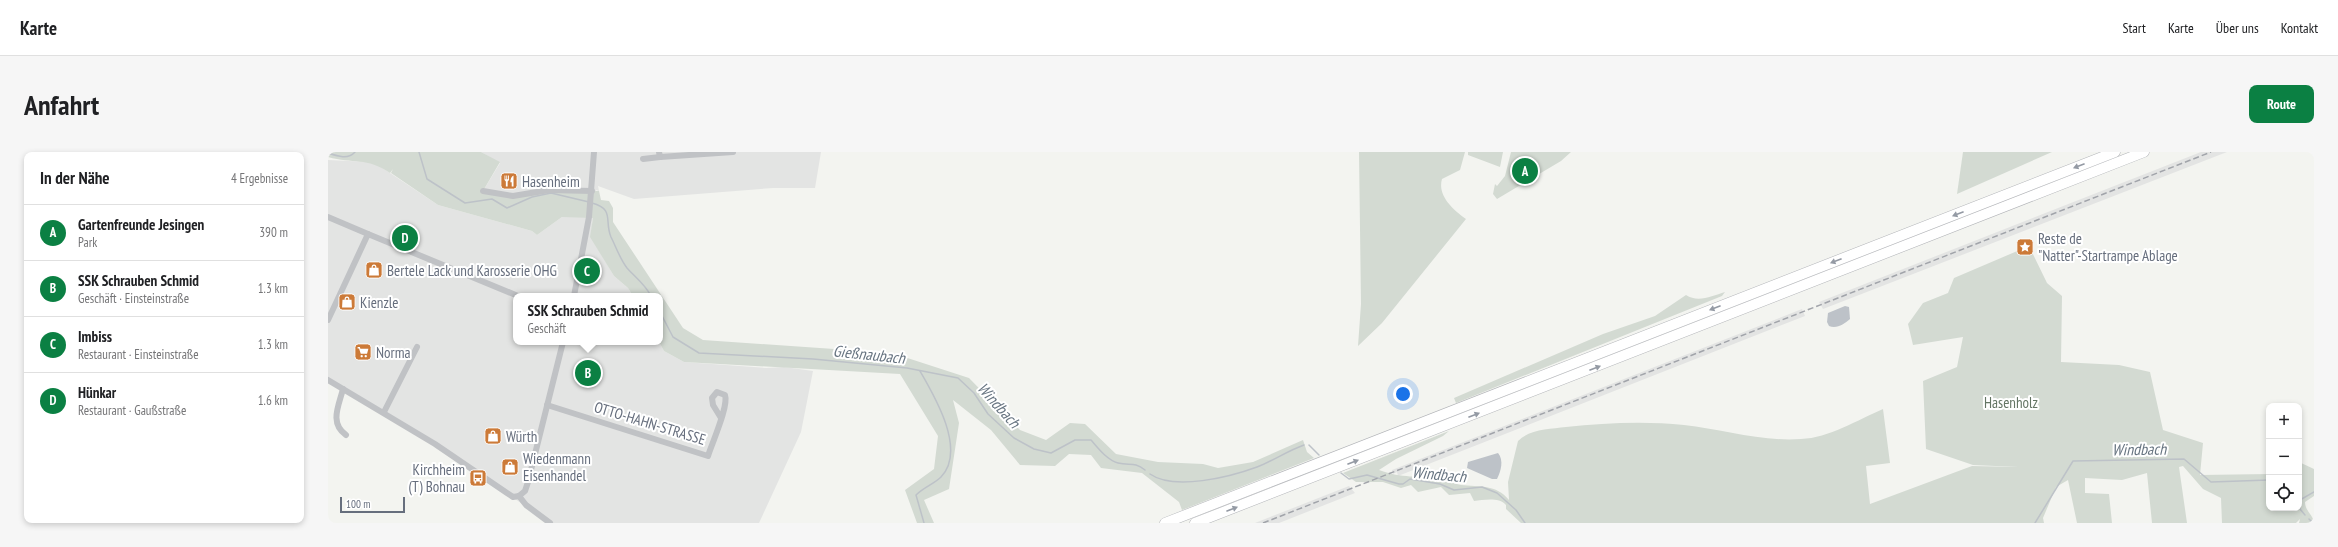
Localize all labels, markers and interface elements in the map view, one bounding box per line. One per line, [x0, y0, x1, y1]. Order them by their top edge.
text: Karte [20, 16, 57, 40]
text: Start [2122, 19, 2146, 37]
text: Karte [2168, 19, 2194, 37]
text: Über uns [2216, 19, 2259, 37]
text: Kontakt [2281, 19, 2318, 37]
button: Route [2249, 85, 2314, 123]
text: Anfahrt [24, 86, 99, 123]
pin: A [1512, 156, 1538, 186]
one-way arrow [2072, 164, 2084, 170]
text: In der Nähe [40, 167, 110, 189]
text: 4 Ergebnisse [231, 170, 288, 187]
restaurant icon: Hasenheim [499, 171, 519, 191]
place label: Hasenheim [522, 172, 580, 191]
one-way arrow [1951, 211, 1963, 217]
text: Gartenfreunde Jesingen [78, 215, 204, 234]
pin: D [392, 223, 418, 253]
text: A [50, 224, 56, 241]
text: 390 m [259, 224, 288, 241]
place label: Reste de "Natter"-Startrampe Ablage [2038, 229, 2178, 265]
text: Park [78, 234, 97, 251]
place icon: Reste de "Natter"-Startrampe Ablage [2015, 237, 2035, 257]
pin: C [574, 256, 600, 286]
one-way arrow [1831, 258, 1842, 264]
shop icon: Bertele Lack und Karosserie OHG [364, 260, 384, 280]
place label: Bertele Lack und Karosserie OHG [387, 261, 557, 280]
text: SSK Schrauben Schmid [78, 271, 199, 290]
text: B [50, 280, 56, 297]
text: 1.3 km [258, 280, 288, 297]
text: Geschäft · Einsteinstraße [78, 290, 189, 307]
shop icon: Kienzle [337, 292, 357, 312]
place label: Kienzle [360, 293, 399, 312]
popup [513, 293, 663, 345]
text: SSK Schrauben Schmid [528, 301, 648, 320]
one-way arrow [1709, 306, 1721, 312]
text: Geschäft [528, 320, 566, 337]
text: Imbiss [78, 327, 112, 346]
text: C [50, 336, 56, 353]
text: 1.3 km [258, 336, 288, 353]
water label: Gießnaubach [832, 340, 907, 368]
supermarket icon: Norma [353, 342, 373, 362]
place label: Norma [376, 343, 410, 362]
text: Restaurant · Einsteinstraße [78, 346, 199, 363]
pin: B [575, 358, 601, 388]
one-way arrow [1590, 364, 1602, 370]
water label: Windbach [973, 378, 1025, 433]
text: Hünkar [78, 383, 116, 402]
your location [1393, 384, 1413, 404]
text: D [50, 392, 56, 409]
text: 1.6 km [258, 392, 288, 409]
park label: Hasenholz [1984, 393, 2038, 412]
street label: OTTO-HAHN-STRASSE [592, 397, 708, 449]
text: Restaurant · Gaußstraße [78, 402, 186, 419]
map controls [2266, 403, 2302, 511]
button: + [2266, 403, 2302, 439]
one-way arrow [1468, 411, 1480, 417]
shop icon: Würth [483, 426, 503, 446]
place label: Würth [506, 427, 537, 446]
water label: Windbach [2112, 439, 2167, 459]
button: − [2266, 439, 2302, 475]
place label: Wiedenmann Eisenhandel [523, 449, 591, 485]
shop icon: Wiedenmann Eisenhandel [500, 457, 520, 477]
one-way arrow [1347, 458, 1359, 464]
place label: Kirchheim (T) Bohnau [409, 460, 465, 496]
water label: Windbach [1411, 462, 1468, 486]
bus stop icon: Kirchheim (T) Bohnau [468, 468, 488, 488]
button: locate [2266, 475, 2302, 511]
scale bar [340, 495, 405, 514]
text: 100 m [346, 497, 370, 511]
one-way arrow [1226, 505, 1238, 511]

